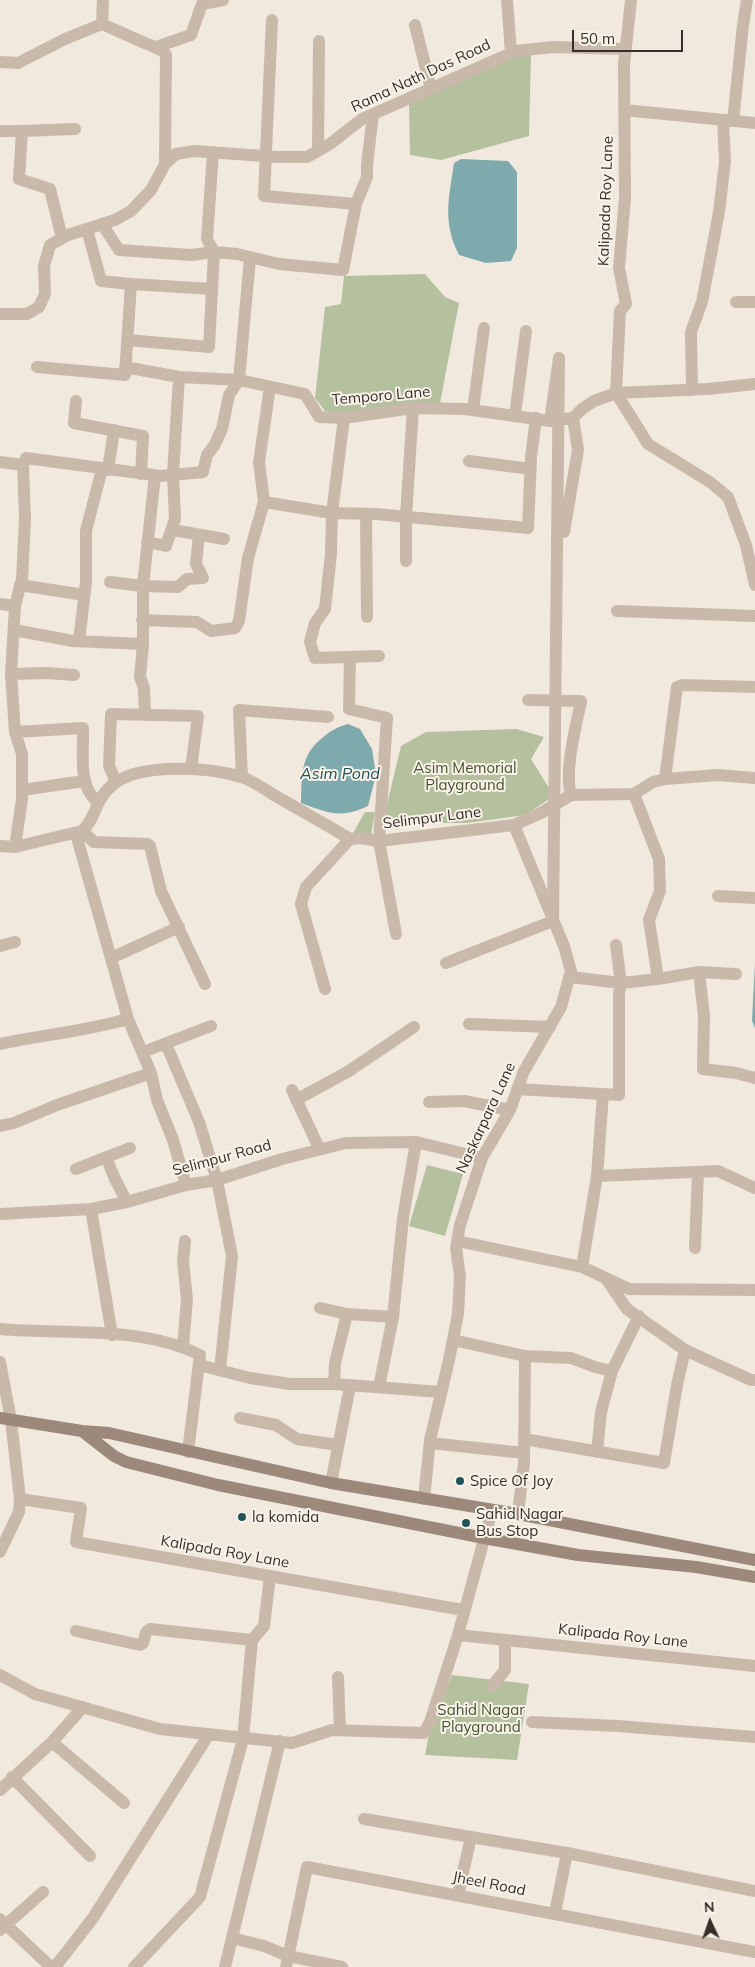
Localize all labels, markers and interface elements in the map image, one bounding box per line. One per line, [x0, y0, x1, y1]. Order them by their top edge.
scale bar [575, 20, 686, 52]
text: 50 m [580, 29, 615, 48]
street label: Rama Nath Das Road [348, 36, 494, 116]
street label: Kalipada Roy Lane [595, 136, 617, 266]
street label: Temporo Lane [331, 383, 431, 409]
park label: Asim Memorial Playground [413, 759, 517, 794]
water label: Asim Pond [300, 764, 380, 784]
street label: Selimpur Lane [382, 803, 482, 833]
street label: Naskarpara Lane [452, 1060, 520, 1176]
street label: Selimpur Road [171, 1136, 273, 1180]
place label: Spice Of Joy [470, 1472, 553, 1490]
marker: Spice Of Joy [454, 1475, 466, 1487]
place label: Sahid Nagar Bus Stop [476, 1505, 563, 1540]
place label: la komida [252, 1508, 319, 1526]
marker: la komida [236, 1511, 248, 1523]
marker: Sahid Nagar Bus Stop [460, 1517, 472, 1529]
street label: Kalipada Roy Lane [159, 1532, 291, 1572]
street label: Kalipada Roy Lane [557, 1620, 689, 1652]
park label: Sahid Nagar Playground [437, 1701, 525, 1736]
street label: Jheel Road [451, 1868, 527, 1900]
north arrow [685, 1897, 735, 1947]
text: N [703, 1898, 715, 1916]

